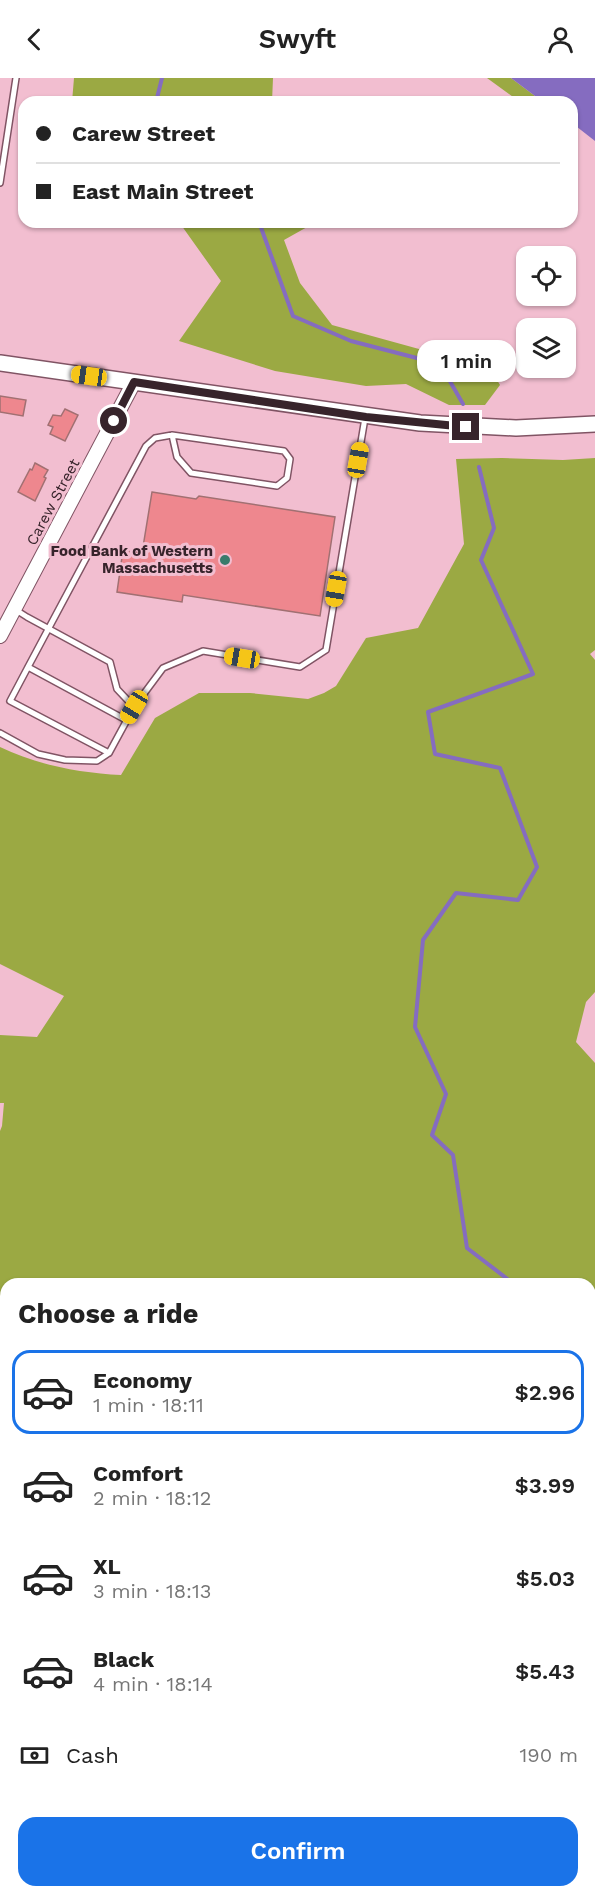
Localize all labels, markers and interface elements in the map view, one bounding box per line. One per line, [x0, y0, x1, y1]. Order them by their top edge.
icon: back [18, 23, 51, 56]
text: Swyft [259, 23, 336, 55]
icon: person [544, 23, 577, 56]
text: Carew Street [72, 121, 215, 146]
text: East Main Street [72, 179, 253, 204]
map controls [516, 246, 576, 378]
button: locate [516, 246, 576, 306]
button: layers [516, 318, 576, 378]
callout: 1 min [416, 340, 516, 382]
text: 1 min [441, 349, 492, 373]
car [70, 365, 108, 387]
route start [100, 407, 127, 434]
route end [452, 413, 479, 440]
car [346, 441, 370, 479]
street label: Carew Street [23, 455, 84, 548]
place label: Food Bank of Western Massachusetts [50, 542, 213, 577]
marker: Food Bank of Western Massachusetts [218, 553, 232, 567]
car [324, 570, 348, 608]
car [223, 646, 261, 670]
car [117, 687, 151, 727]
text: Choose a ride [18, 1298, 198, 1330]
icon: car [21, 1365, 75, 1419]
text: Economy [93, 1368, 192, 1393]
text: $2.96 [515, 1380, 575, 1405]
text: 1 min · 18:11 [93, 1393, 204, 1417]
icon: car [21, 1458, 75, 1512]
text: Comfort [93, 1461, 183, 1486]
text: $3.99 [515, 1473, 575, 1498]
text: 2 min · 18:12 [93, 1486, 212, 1510]
icon: car [21, 1551, 75, 1605]
text: XL [93, 1554, 121, 1579]
text: $5.03 [516, 1566, 575, 1591]
text: 3 min · 18:13 [93, 1579, 212, 1603]
icon: car [21, 1644, 75, 1698]
text: Black [93, 1647, 154, 1672]
text: $5.43 [515, 1659, 575, 1684]
text: 4 min · 18:14 [93, 1672, 213, 1696]
icon: cash [18, 1739, 51, 1772]
text: Cash [66, 1743, 119, 1768]
text: 190 m [520, 1743, 578, 1767]
button: Confirm [18, 1817, 578, 1886]

